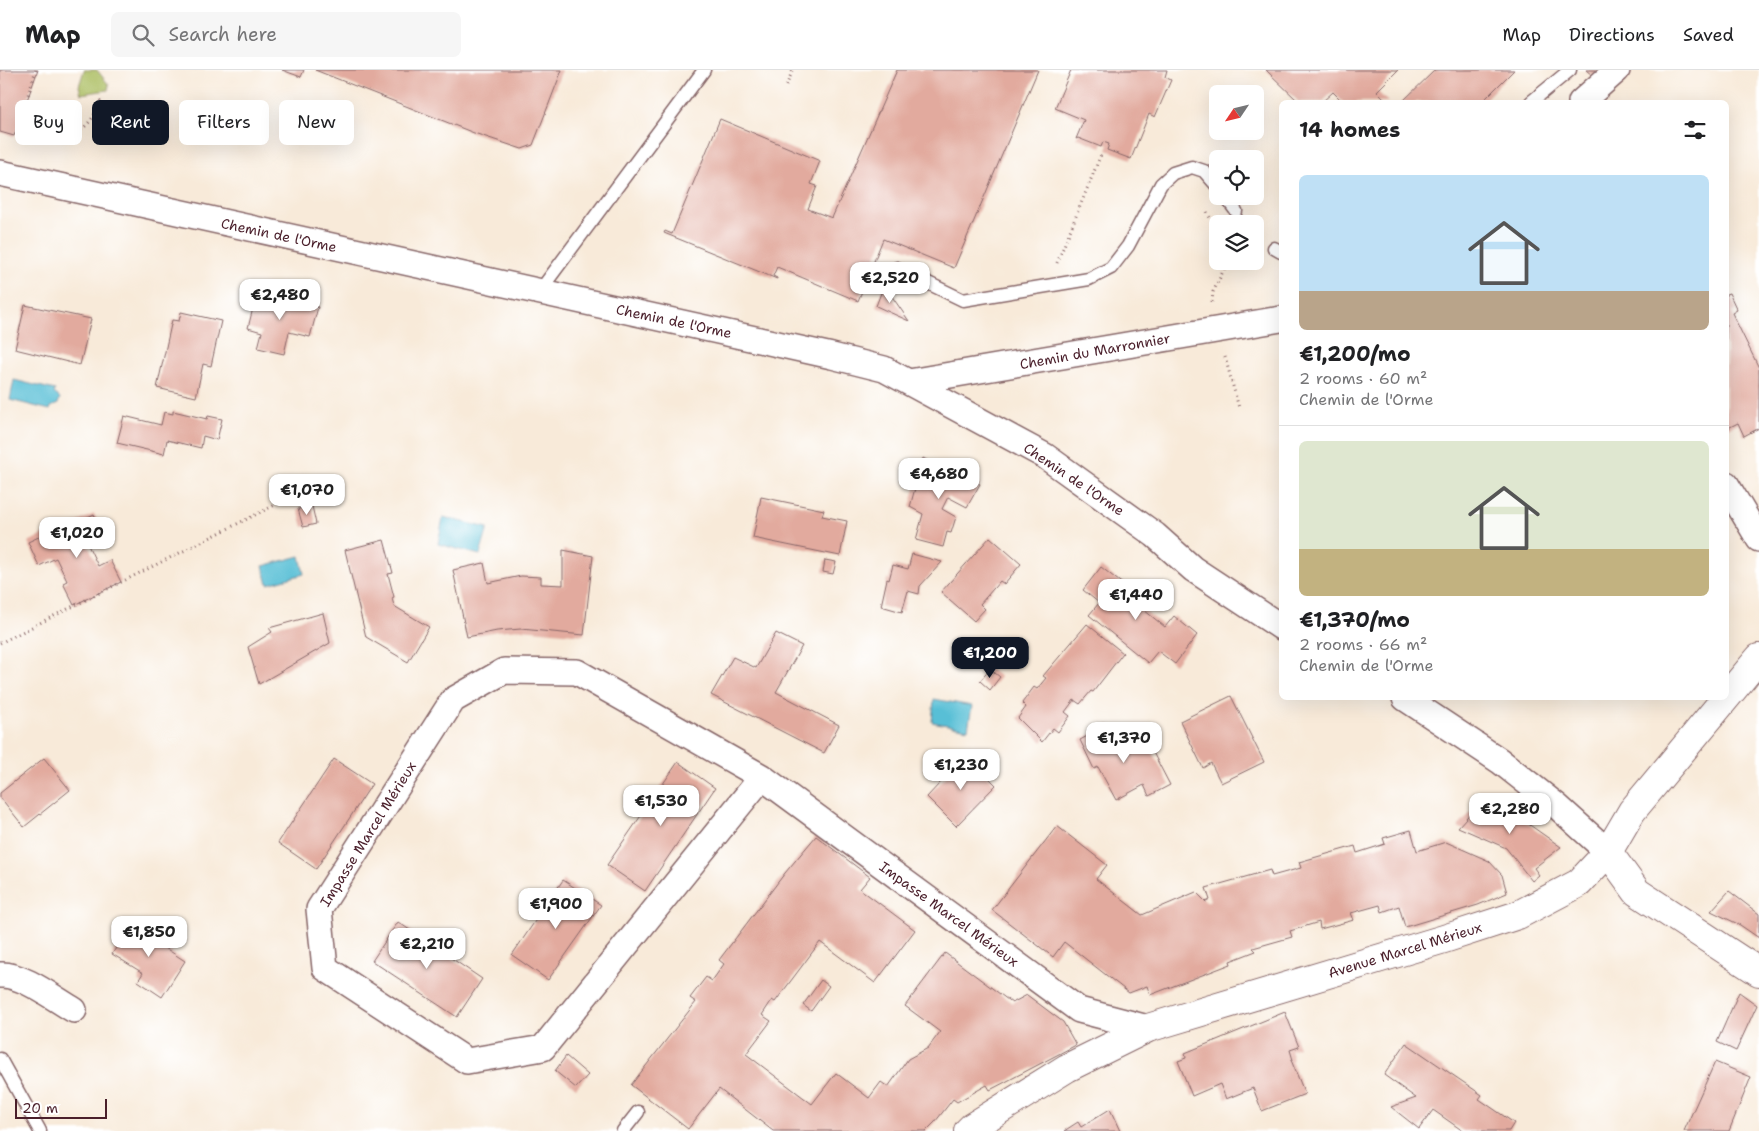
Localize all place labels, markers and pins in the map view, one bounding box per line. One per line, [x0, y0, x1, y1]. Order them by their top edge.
pin: €2,520 [849, 262, 931, 304]
pin: €2,480 [239, 278, 321, 321]
pin: €4,680 [898, 458, 980, 500]
pin: €1,070 [266, 474, 348, 516]
pin: €1,020 [36, 516, 118, 559]
pin: €1,440 [1095, 578, 1177, 621]
pin: €1,200 [949, 636, 1031, 679]
pin: €1,370 [1083, 722, 1165, 764]
pin: €1,230 [920, 748, 1002, 791]
pin: €1,530 [620, 784, 702, 827]
pin: €2,280 [1469, 792, 1551, 835]
pin: €1,900 [515, 888, 597, 930]
pin: €1,850 [108, 916, 190, 958]
pin: €2,210 [386, 928, 468, 970]

